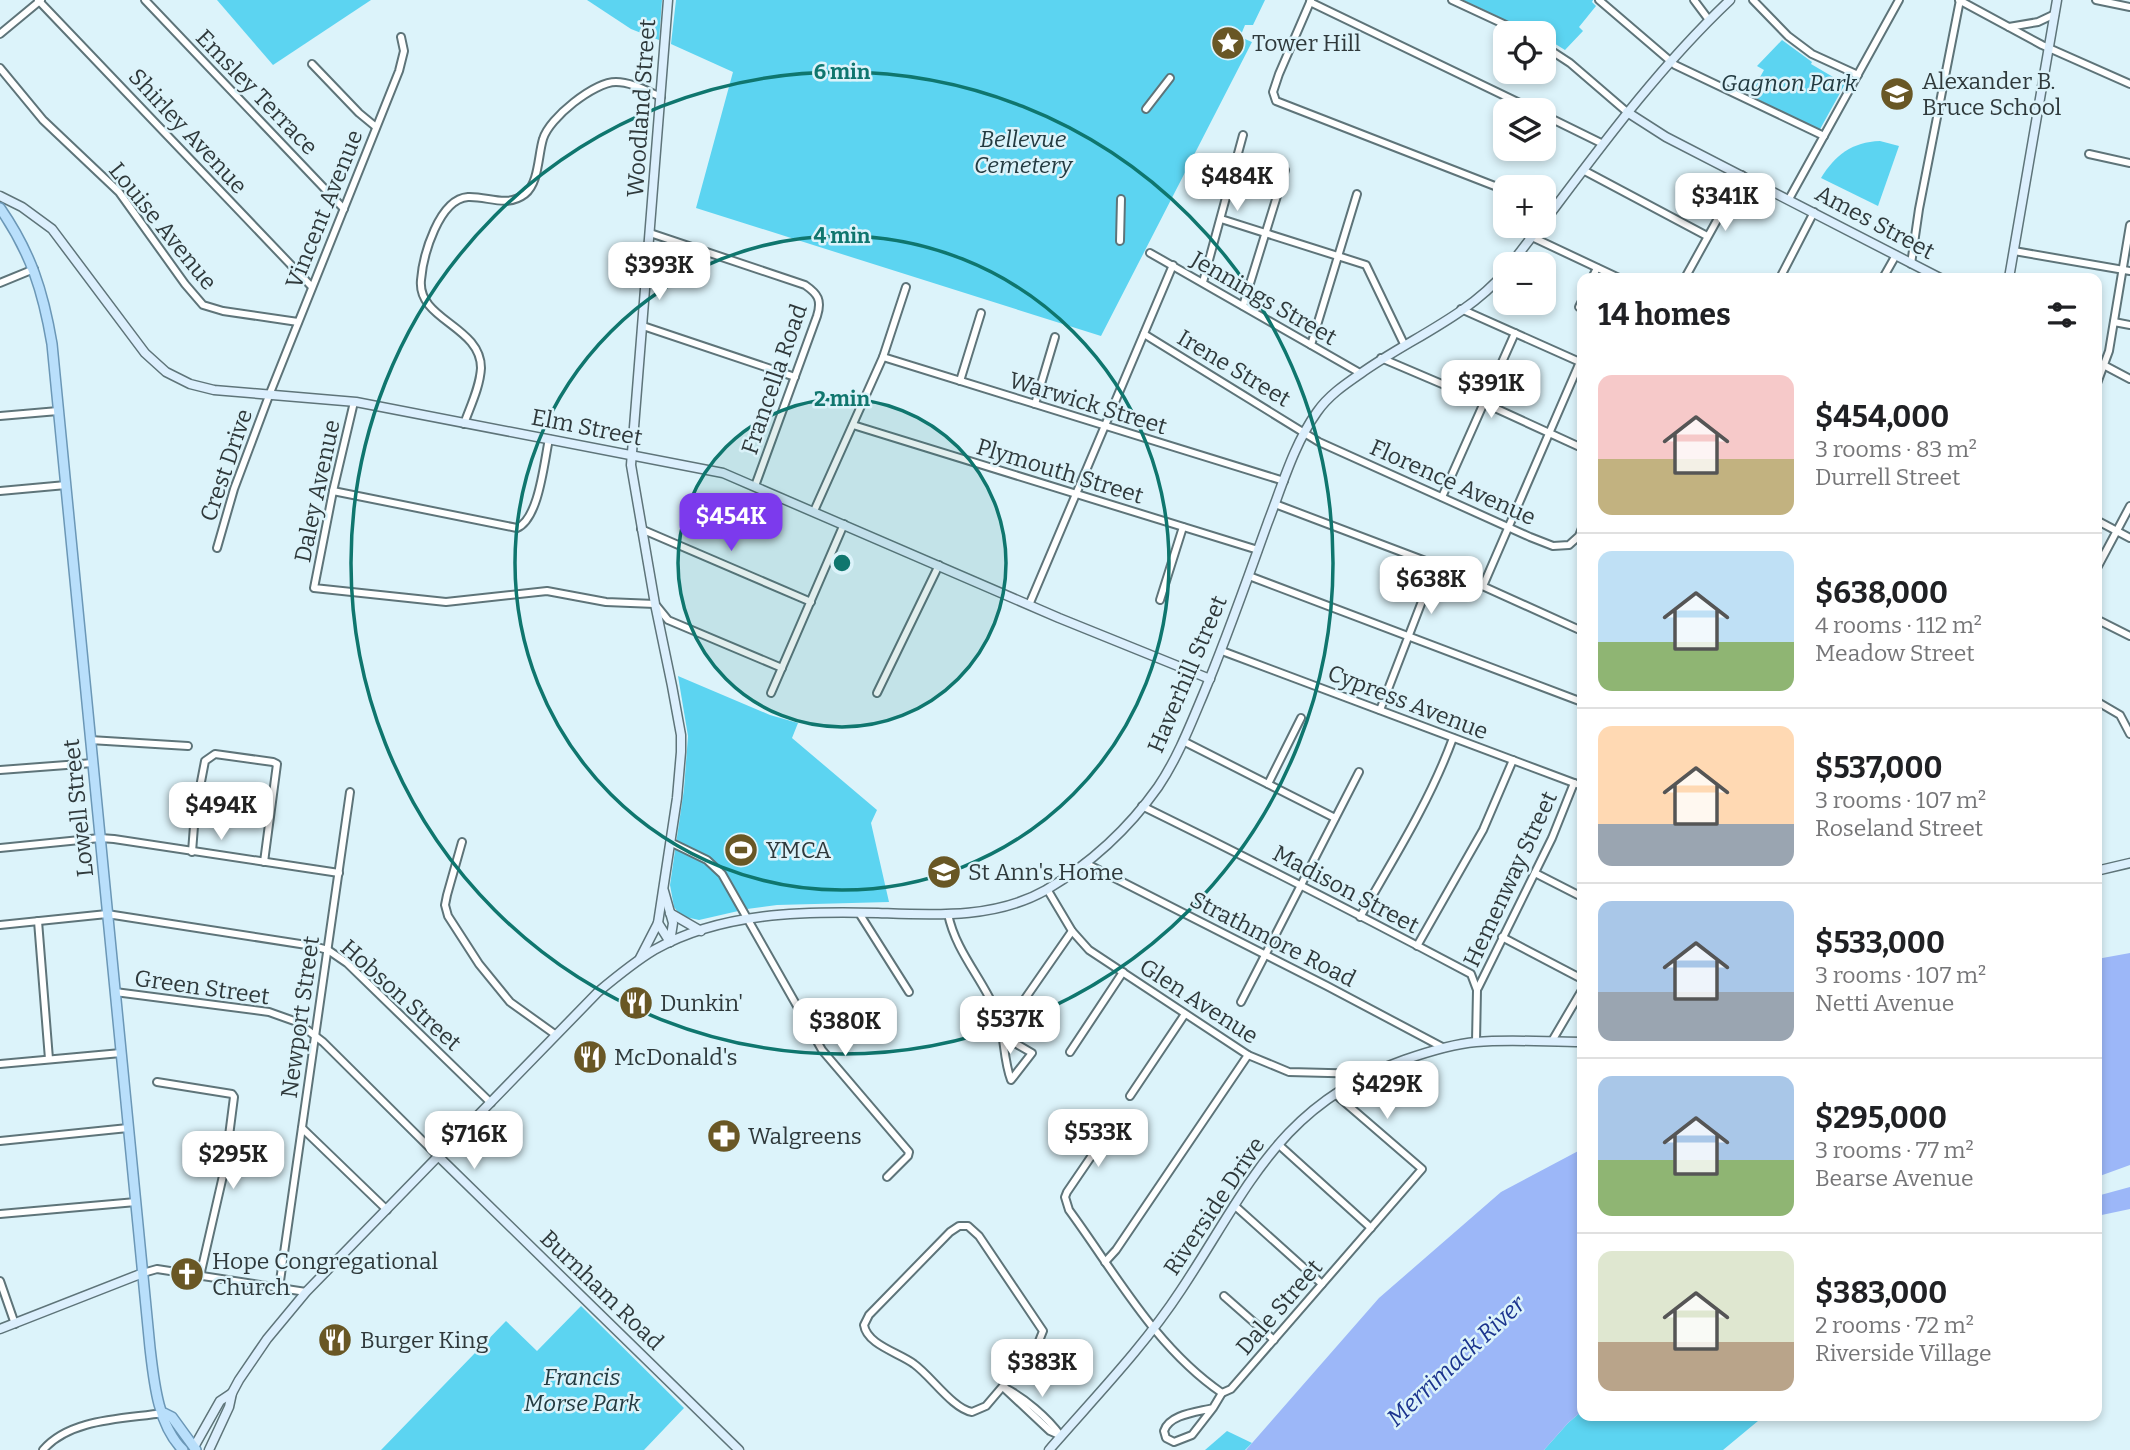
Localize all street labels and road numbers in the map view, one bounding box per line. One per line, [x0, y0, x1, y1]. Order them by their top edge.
street label: Woodland Street [621, 18, 661, 198]
street label: Emsley Terrace [190, 24, 324, 160]
street label: Shirley Avenue [123, 63, 253, 199]
street label: Vincent Avenue [279, 126, 369, 292]
street label: Louise Avenue [103, 157, 223, 295]
street label: Ames Street [1811, 179, 1939, 265]
street label: Jennings Street [1185, 244, 1342, 351]
street label: Francella Road [735, 300, 813, 458]
street label: Irene Street [1172, 323, 1296, 413]
street label: Warwick Street [1006, 366, 1170, 440]
street label: Elm Street [529, 403, 645, 451]
street label: Crest Drive [194, 405, 258, 525]
street label: Daley Avenue [288, 417, 346, 565]
street label: Plymouth Street [973, 432, 1147, 510]
street label: Florence Avenue [1366, 433, 1540, 531]
street label: Haverhill Street [1141, 591, 1233, 757]
street label: Cypress Avenue [1324, 659, 1492, 745]
street label: Lowell Street [57, 738, 99, 878]
street label: Hemenway Street [1457, 787, 1563, 971]
street label: Madison Street [1268, 839, 1424, 939]
street label: Strathmore Road [1185, 885, 1361, 993]
street label: Hobson Street [335, 933, 467, 1057]
street label: Newport Street [275, 934, 325, 1100]
street label: Glen Avenue [1134, 952, 1264, 1050]
street label: Green Street [133, 964, 271, 1010]
street label: Riverside Drive [1157, 1132, 1271, 1280]
street label: Burnham Road [534, 1224, 670, 1356]
street label: Dale Street [1230, 1254, 1328, 1360]

